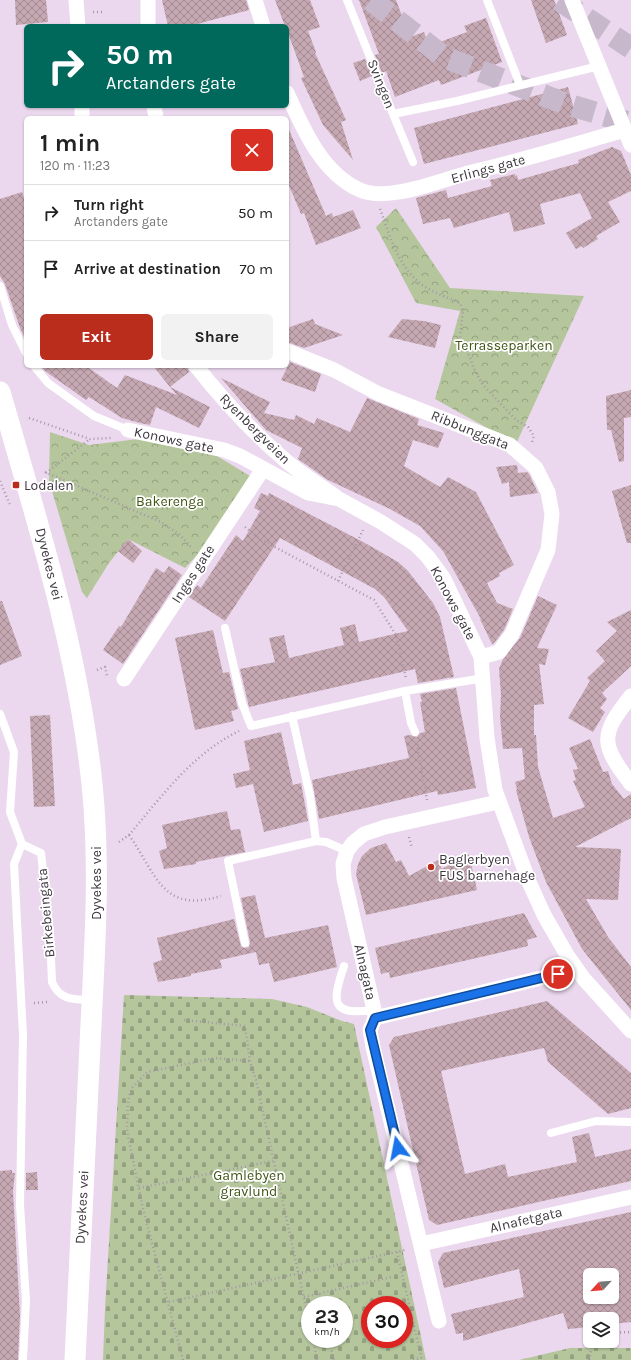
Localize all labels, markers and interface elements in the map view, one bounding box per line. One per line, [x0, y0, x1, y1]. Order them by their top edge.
text: 50 m [106, 38, 174, 71]
icon: right [40, 40, 92, 92]
street label: Svingen [363, 57, 399, 111]
text: Arctanders gate [106, 72, 236, 94]
text: 1 min [40, 129, 100, 157]
button: close [231, 129, 273, 171]
street label: Erlings gate [449, 151, 527, 187]
text: 120 m · 11:23 [40, 158, 110, 173]
text: Turn right [74, 196, 144, 214]
icon: right [40, 202, 62, 224]
text: 50 m [238, 204, 273, 222]
text: Arctanders gate [74, 214, 168, 229]
icon: arrive [40, 258, 62, 280]
text: Arrive at destination [74, 260, 221, 278]
text: 70 m [239, 260, 273, 278]
button: Exit [40, 314, 153, 360]
button: Share [161, 314, 273, 360]
park label: Terrasseparken [455, 337, 553, 354]
street label: Ryenbergveien [216, 390, 294, 468]
street label: Ribbunggata [428, 407, 512, 453]
street label: Konows gate [133, 423, 215, 457]
place label: Lodalen [24, 477, 74, 494]
marker: Lodalen [11, 480, 21, 490]
park label: Bakerenga [136, 493, 204, 510]
street label: Dyvekes vei [32, 526, 66, 602]
street label: Inges gate [168, 542, 218, 606]
street label: Konows gate [426, 563, 480, 643]
street label: Dyvekes vei [88, 846, 105, 920]
place label: Baglerbyen FUS barnehage [439, 851, 535, 884]
marker: Baglerbyen FUS barnehage [426, 862, 436, 872]
street label: Birkebeingata [34, 868, 58, 958]
street label: Alnagata [350, 942, 380, 1002]
pin [541, 957, 575, 991]
icon: arrive [547, 963, 569, 985]
position arrow [377, 1127, 419, 1169]
park label: Gamlebyen gravlund [213, 1167, 285, 1200]
street label: Dyvekes vei [72, 1170, 92, 1244]
street label: Alnafetgata [488, 1203, 564, 1237]
north arrow [583, 1268, 619, 1304]
map controls [583, 1268, 619, 1348]
speed limit sign: 30 [361, 1296, 413, 1348]
text: 23 [315, 1305, 339, 1328]
button: layers [583, 1312, 619, 1348]
text: km/h [314, 1326, 340, 1338]

